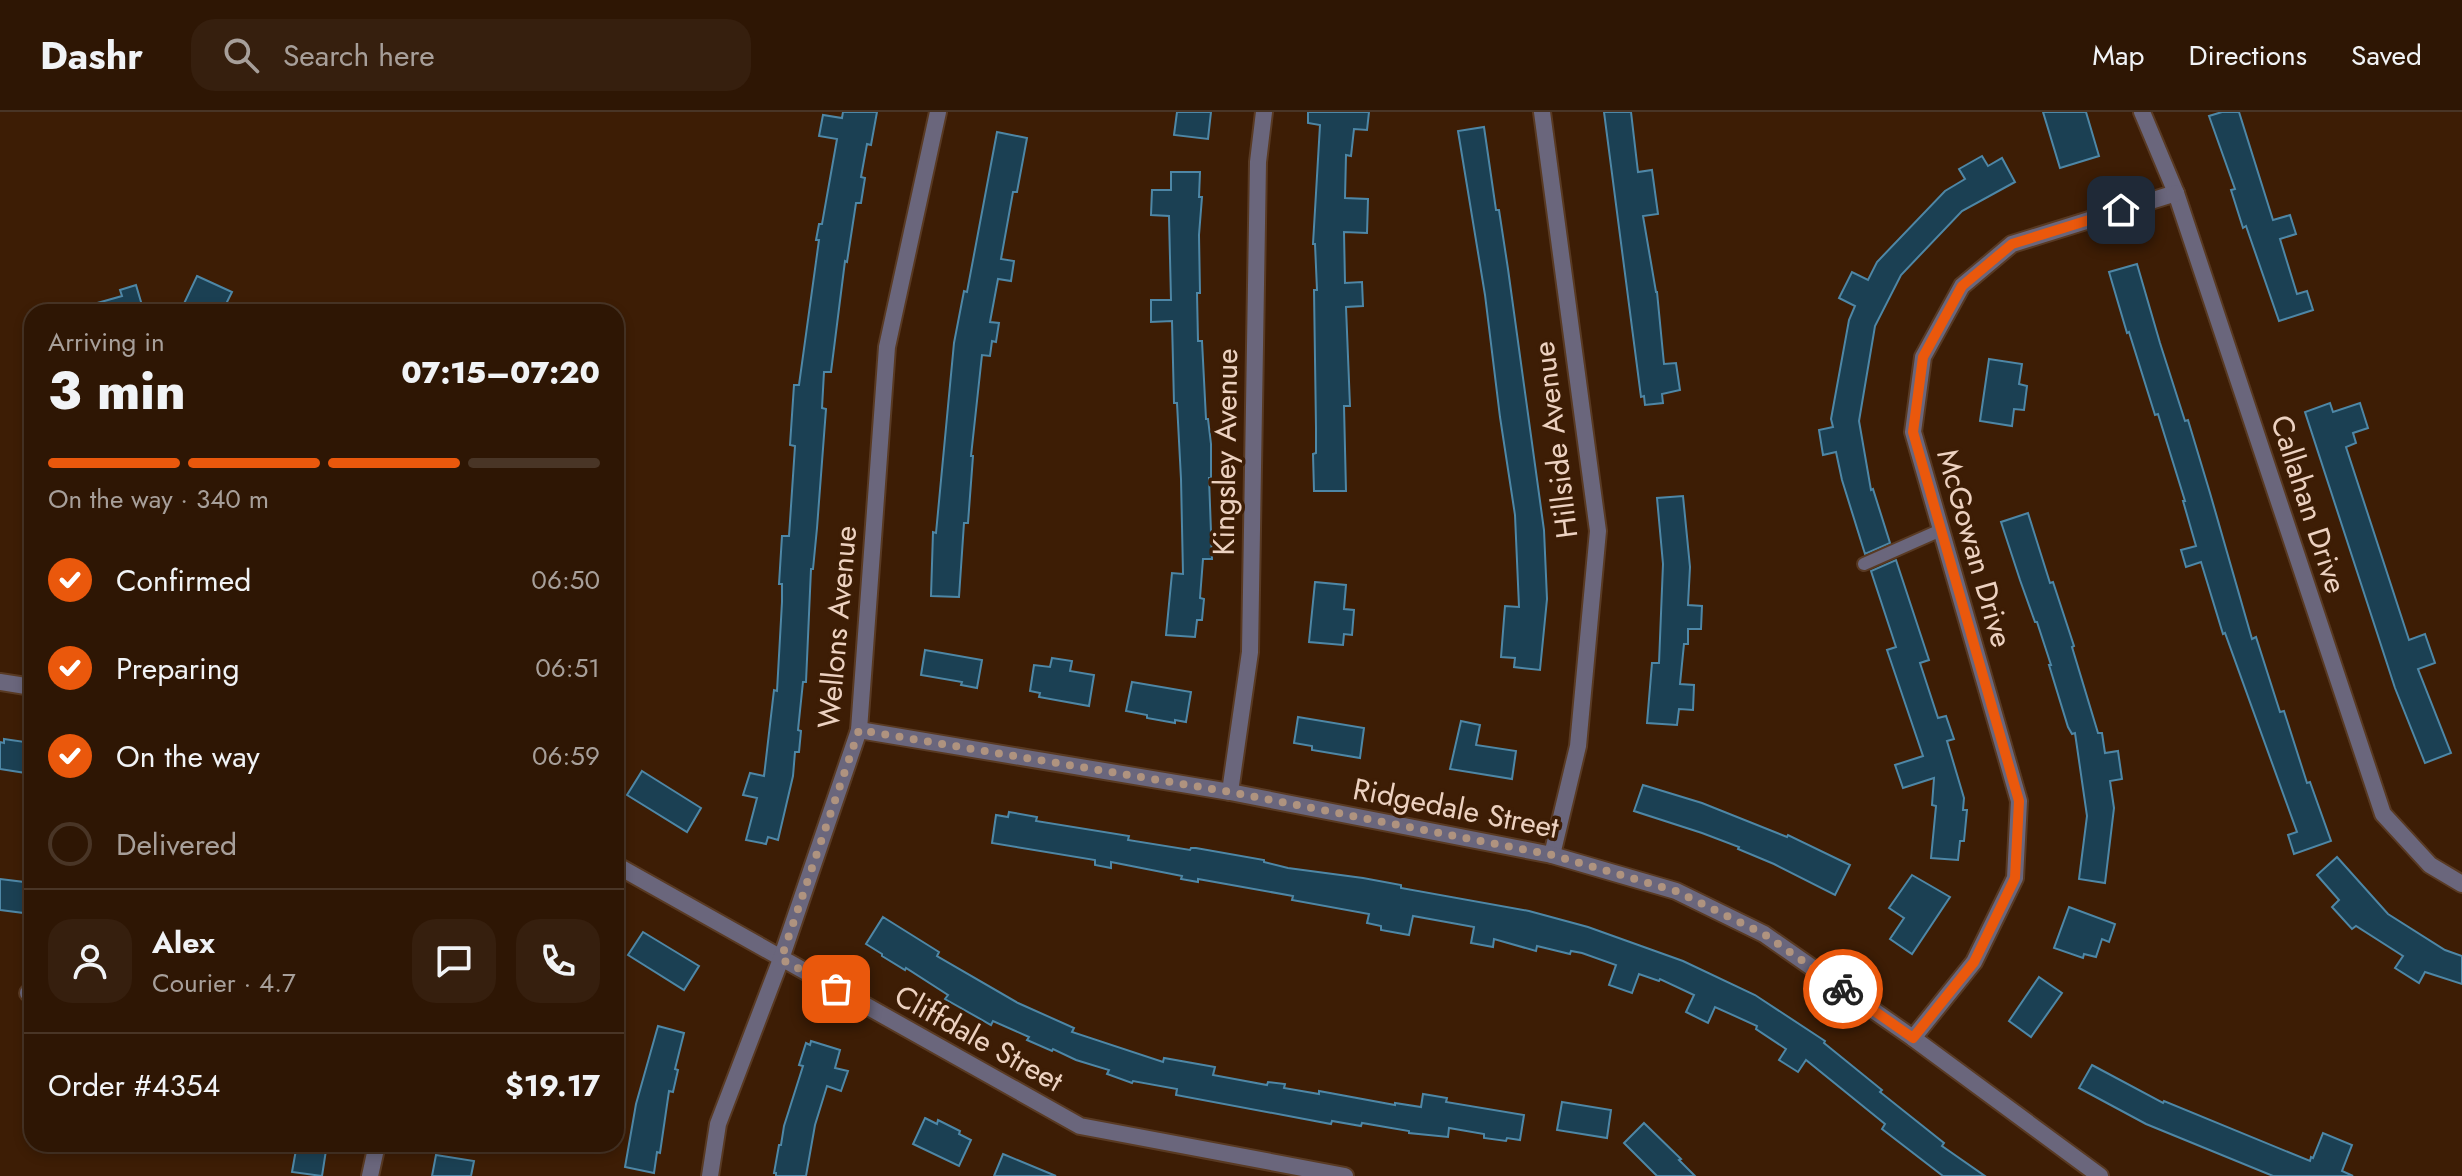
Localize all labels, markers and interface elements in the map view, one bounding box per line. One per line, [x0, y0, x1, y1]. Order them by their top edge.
search box [191, 19, 751, 91]
text: Dashr [40, 28, 143, 83]
icon: search [219, 33, 263, 77]
text: Search here [283, 34, 435, 77]
text: Map [2092, 35, 2144, 76]
text: Directions [2188, 35, 2307, 76]
text: Saved [2351, 35, 2422, 76]
pin [2087, 176, 2155, 244]
icon: home [2099, 188, 2143, 232]
text: Arriving in [48, 323, 165, 361]
street label: Hillside Avenue [1522, 339, 1588, 541]
street label: Kingsley Avenue [1202, 348, 1248, 556]
text: 07:15–07:20 [401, 351, 600, 394]
text: 3 min [48, 353, 186, 429]
street label: Callahan Drive [2260, 409, 2358, 599]
street label: McGowan Drive [1926, 444, 2024, 652]
text: On the way · 340 m [48, 480, 269, 518]
street label: Wellons Avenue [807, 524, 867, 730]
icon: check [48, 558, 92, 602]
text: Confirmed [116, 559, 251, 602]
text: 06:50 [531, 561, 600, 599]
icon: check [48, 646, 92, 690]
text: Preparing [116, 647, 240, 690]
text: 06:51 [535, 649, 600, 687]
icon: check [48, 734, 92, 778]
text: On the way [116, 735, 260, 778]
text: 06:59 [532, 737, 600, 775]
street label: Ridgedale Street [1349, 767, 1563, 849]
text: Delivered [116, 823, 237, 866]
button: person [48, 919, 132, 1003]
button: chat [412, 919, 496, 1003]
button: phone [516, 919, 600, 1003]
text: Alex [152, 921, 215, 964]
courier [1803, 949, 1883, 1029]
pin [802, 955, 870, 1023]
text: Courier · 4.7 [152, 964, 296, 1002]
icon: bag [814, 967, 858, 1011]
icon: bike [1821, 967, 1865, 1011]
street label: Cliffdale Street [887, 974, 1072, 1102]
text: Order #4354 [48, 1064, 220, 1107]
text: $19.17 [505, 1064, 600, 1107]

